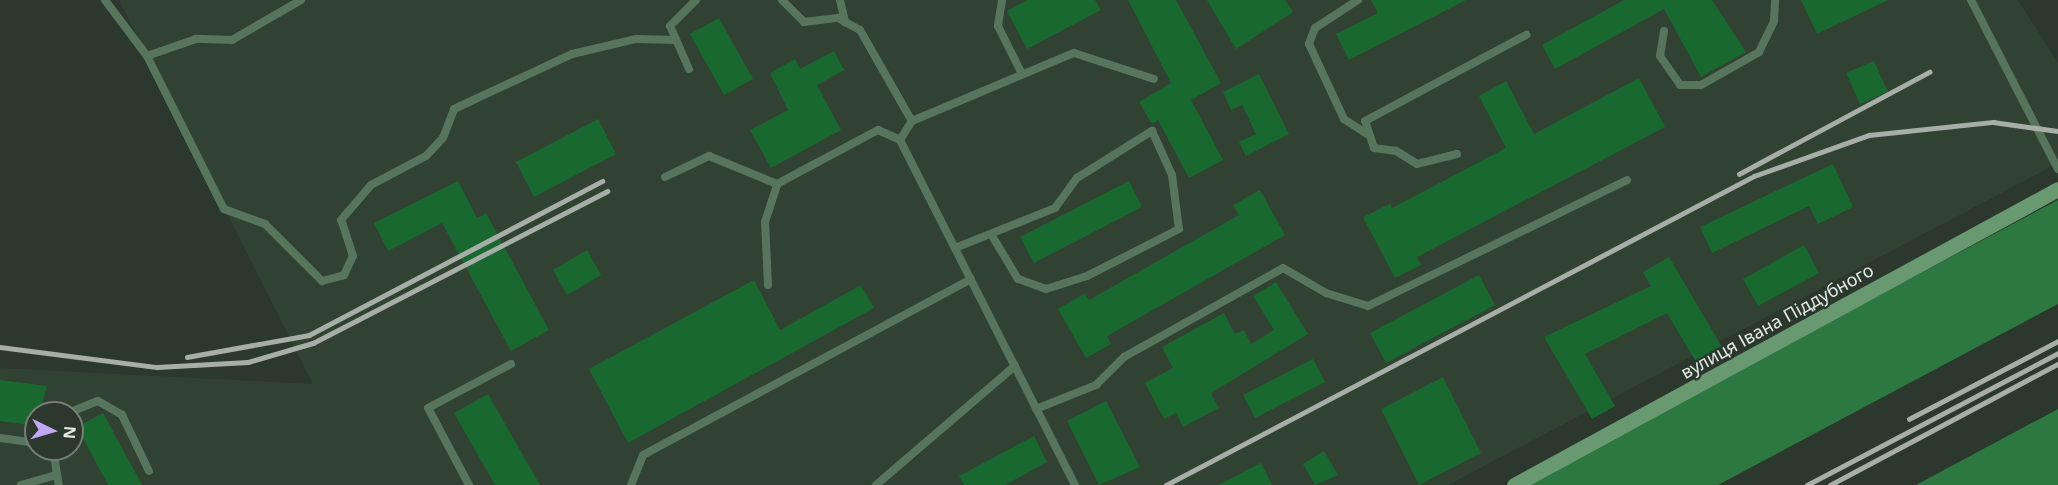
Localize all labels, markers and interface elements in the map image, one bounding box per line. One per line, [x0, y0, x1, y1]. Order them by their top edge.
street label: вулиця Івана Піддубного [1677, 259, 1877, 383]
north arrow [24, 401, 84, 461]
text: N [58, 425, 81, 440]

